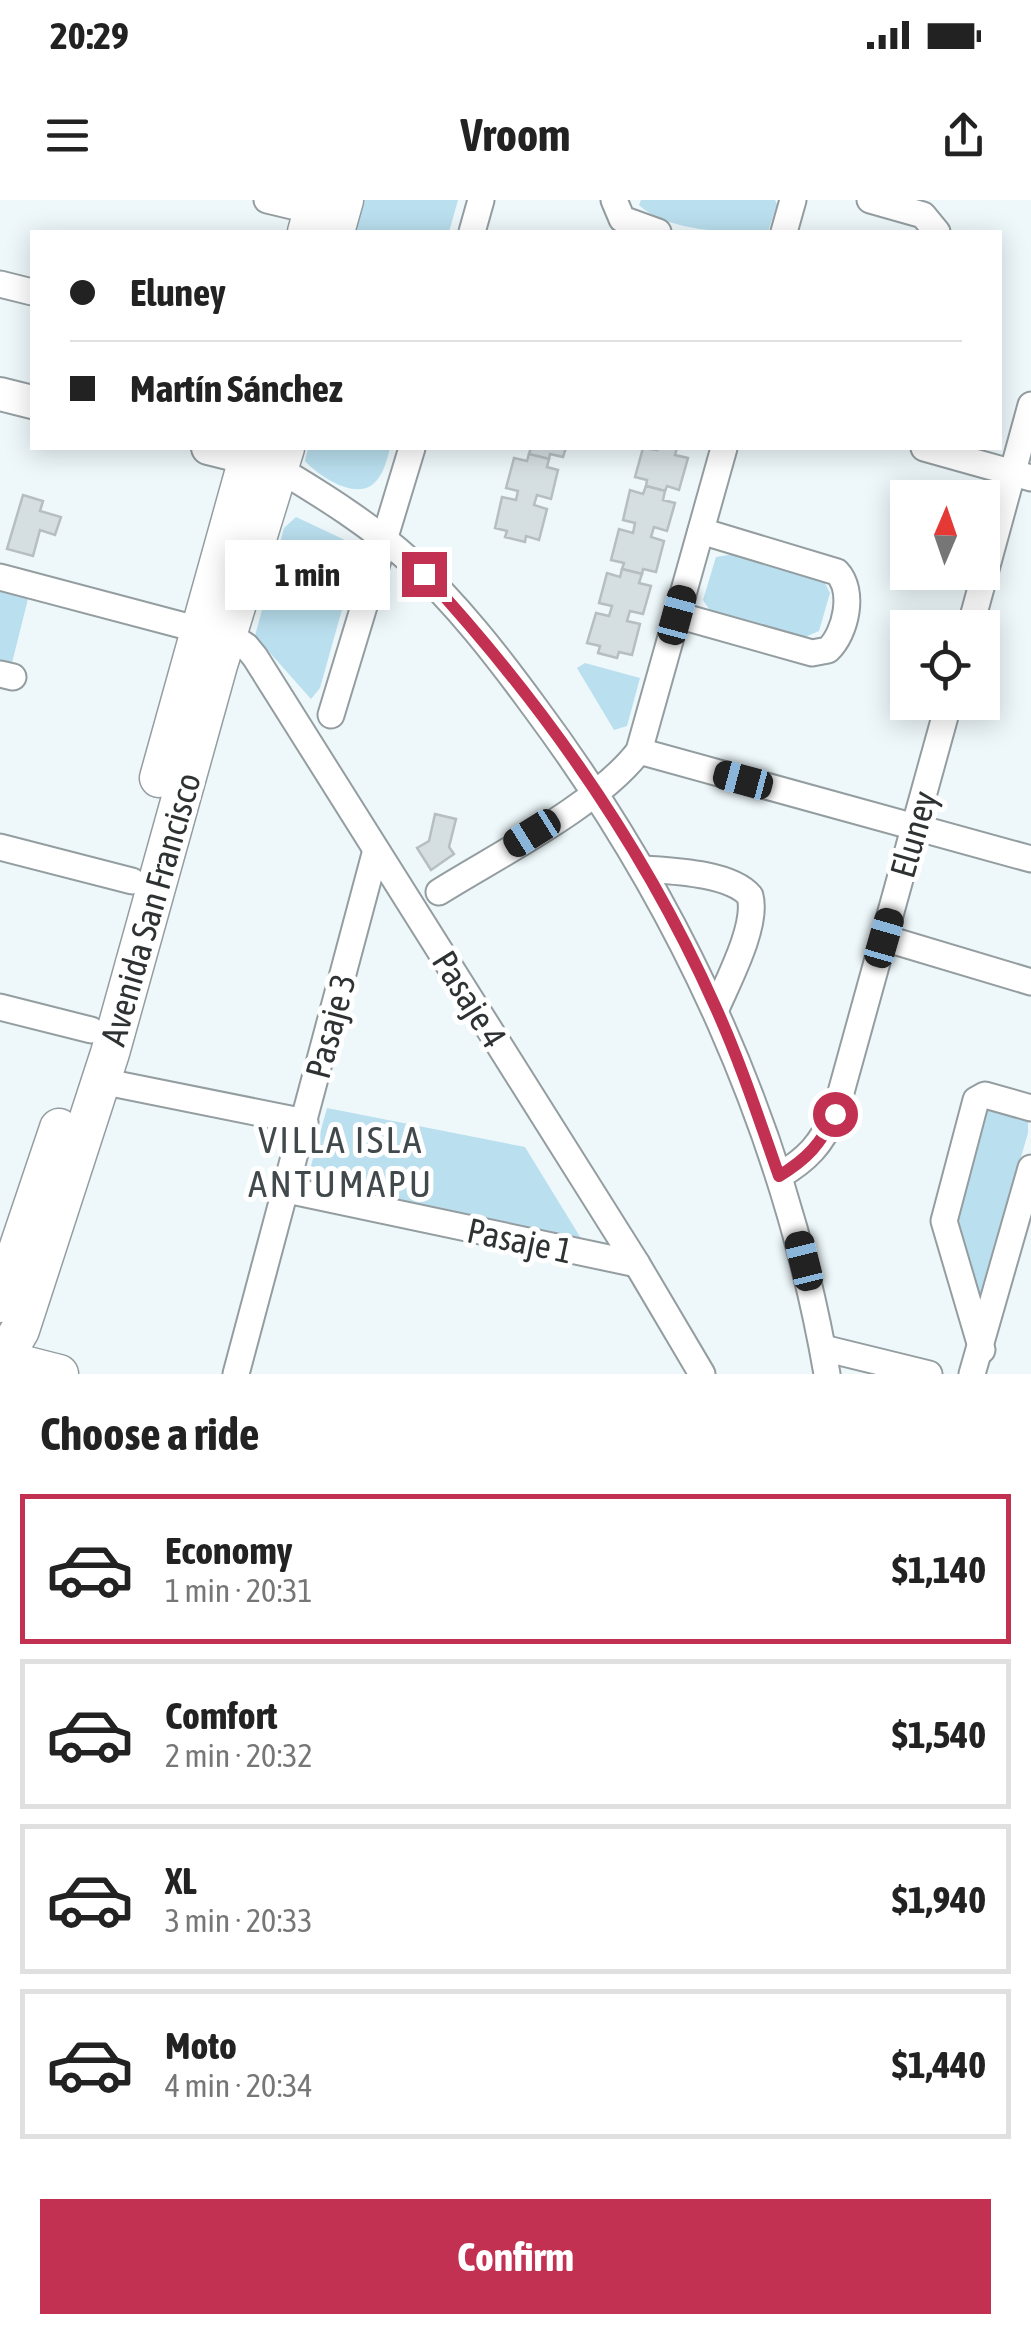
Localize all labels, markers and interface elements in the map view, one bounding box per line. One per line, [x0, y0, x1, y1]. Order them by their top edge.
text: 20:29 [50, 14, 129, 57]
icon: menu [40, 108, 95, 163]
icon: share [936, 108, 991, 163]
text: Vroom [460, 109, 571, 161]
text: Eluney [130, 271, 226, 314]
text: Martín Sánchez [130, 367, 343, 410]
north arrow [890, 480, 1000, 590]
map controls [890, 480, 1000, 720]
callout: 1 min [224, 539, 389, 609]
route end [402, 552, 447, 597]
text: 1 min [275, 556, 340, 593]
car [655, 582, 699, 648]
button: locate [890, 610, 1000, 720]
car [710, 758, 776, 802]
street label: Avenida San Francisco [92, 768, 208, 1050]
street label: Eluney [882, 786, 944, 882]
car [499, 804, 565, 862]
car [861, 905, 907, 971]
street label: Pasaje 4 [425, 943, 515, 1055]
street label: Pasaje 3 [297, 969, 363, 1083]
route start [813, 1092, 858, 1137]
district label: VILLA ISLA ANTUMAPU [248, 1118, 434, 1205]
street label: Pasaje 1 [464, 1209, 576, 1271]
car [782, 1228, 826, 1294]
text: Choose a ride [40, 1408, 259, 1460]
icon: car [45, 1524, 135, 1614]
text: Economy [165, 1529, 292, 1572]
text: $1,140 [892, 1548, 986, 1591]
text: 1 min · 20:31 [165, 1572, 312, 1609]
icon: car [45, 1689, 135, 1779]
text: Comfort [165, 1694, 277, 1737]
text: $1,540 [892, 1713, 986, 1756]
text: 2 min · 20:32 [165, 1737, 312, 1774]
icon: car [45, 1854, 135, 1944]
text: XL [165, 1859, 197, 1902]
text: $1,940 [892, 1878, 986, 1921]
text: 3 min · 20:33 [165, 1902, 312, 1939]
icon: car [45, 2019, 135, 2109]
text: Moto [165, 2024, 237, 2067]
text: $1,440 [892, 2043, 986, 2086]
text: 4 min · 20:34 [165, 2067, 312, 2104]
button: Confirm [40, 2199, 991, 2314]

